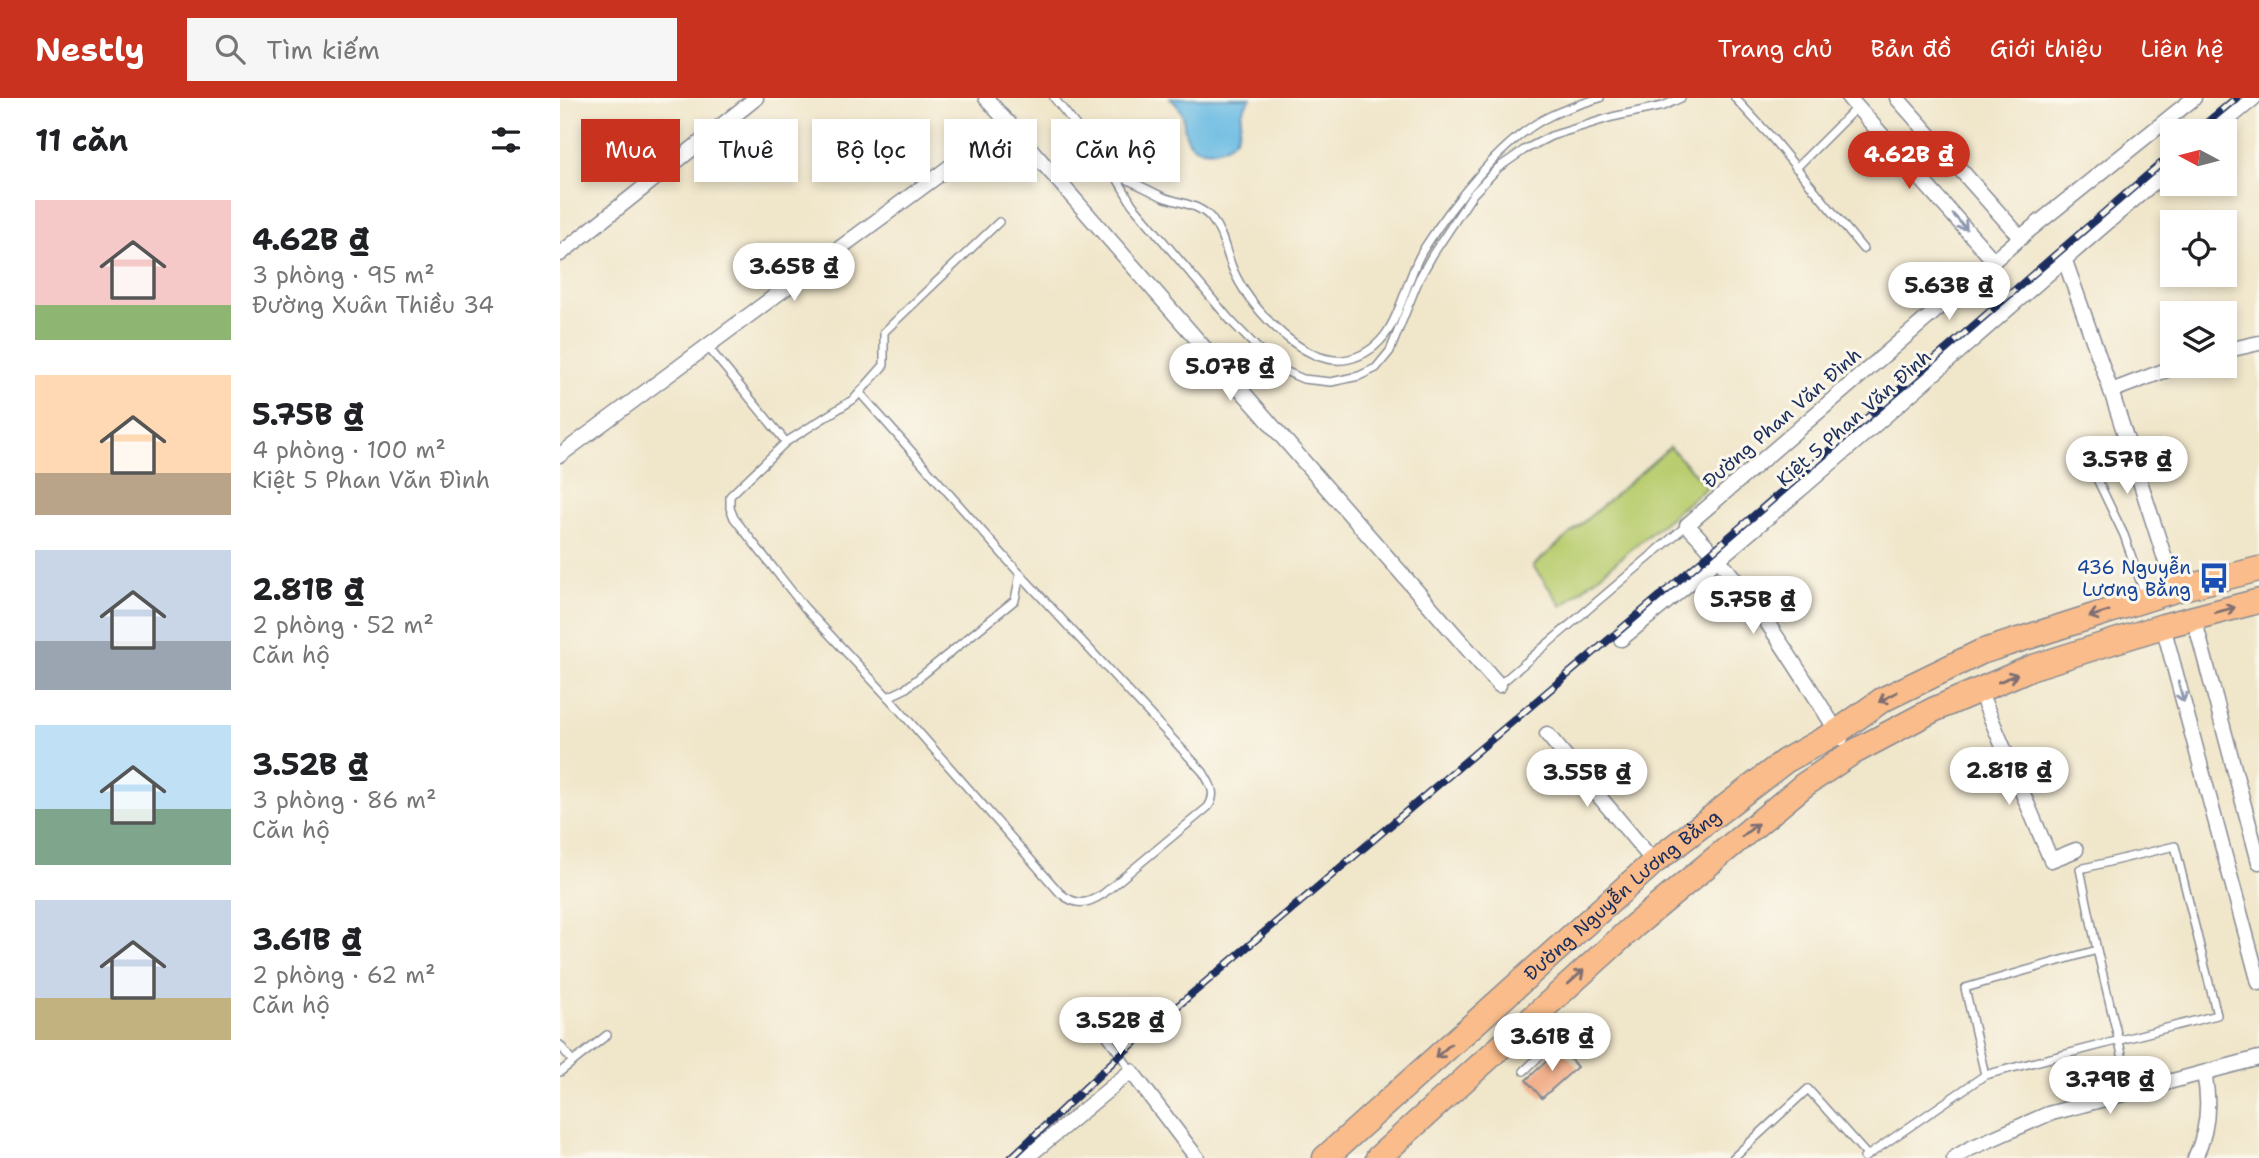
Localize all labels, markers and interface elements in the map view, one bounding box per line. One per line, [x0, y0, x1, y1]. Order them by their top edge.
search box [187, 18, 677, 81]
text: Nestly [35, 27, 145, 72]
icon: search [211, 30, 249, 68]
text: Tìm kiếm [267, 32, 380, 67]
text: Trang chủ [1718, 33, 1833, 65]
text: Bản đồ [1871, 33, 1952, 65]
text: Giới thiệu [1990, 33, 2103, 65]
text: Liên hệ [2141, 33, 2224, 65]
chip: Mua [581, 119, 680, 182]
chip: Thuê [694, 119, 798, 182]
chip: Bộ lọc [812, 119, 930, 182]
chip: Mới [944, 119, 1037, 182]
chip: Căn hộ [1051, 119, 1180, 182]
north arrow [2160, 119, 2236, 196]
map controls [2160, 119, 2237, 378]
text: 11 căn [35, 120, 128, 161]
icon: filters [487, 121, 525, 159]
pin: 4.62B ₫ [1844, 132, 1974, 191]
text: 4.62B ₫ [1864, 139, 1954, 169]
button: locate [2160, 210, 2237, 287]
one-way arrow [1952, 213, 1968, 231]
text: 4.62B ₫ [252, 219, 370, 260]
icon: home [91, 228, 175, 312]
pin: 3.65B ₫ [729, 244, 859, 303]
text: 3.65B ₫ [749, 251, 839, 281]
text: 3 phòng · 95 m² [252, 260, 435, 290]
pin: 5.63B ₫ [1884, 262, 2014, 322]
text: 5.63B ₫ [1904, 270, 1994, 300]
text: Đường Xuân Thiều 34 [252, 290, 494, 320]
button: layers [2160, 301, 2237, 378]
street label: Đường Phan Văn Đình [1697, 342, 1867, 494]
pin: 5.07B ₫ [1165, 344, 1295, 403]
street label: Kiệt 5 Phan Văn Đình [1772, 344, 1936, 492]
text: 5.07B ₫ [1185, 351, 1275, 381]
text: 5.75B ₫ [252, 394, 364, 435]
icon: home [91, 403, 175, 487]
text: 4 phòng · 100 m² [252, 435, 446, 465]
pin: 3.57B ₫ [2062, 436, 2192, 496]
text: 3.57B ₫ [2082, 444, 2172, 474]
text: Kiệt 5 Phan Văn Đình [252, 465, 490, 495]
place label: 436 Nguyễn Lương Bằng [2077, 555, 2191, 602]
bus stop icon: 436 Nguyễn Lương Bằng [2197, 561, 2231, 595]
text: 2.81B ₫ [252, 569, 365, 610]
pin: 5.75B ₫ [1688, 576, 1818, 636]
icon: home [91, 578, 175, 662]
text: 5.75B ₫ [1710, 584, 1796, 614]
one-way arrow [2213, 603, 2235, 616]
one-way arrow [2088, 608, 2110, 621]
text: 2 phòng · 52 m² [252, 610, 434, 640]
text: Căn hộ [252, 640, 330, 670]
one-way arrow [1996, 671, 2018, 684]
one-way arrow [2175, 681, 2188, 703]
one-way arrow [1878, 691, 1899, 704]
text: 3.52B ₫ [252, 744, 369, 785]
pin: 2.81B ₫ [1944, 748, 2074, 807]
pin: 3.55B ₫ [1522, 750, 1652, 809]
icon: home [91, 753, 175, 837]
text: 2.81B ₫ [1966, 755, 2052, 785]
text: 3.55B ₫ [1542, 757, 1632, 787]
text: 3 phòng · 86 m² [252, 785, 437, 815]
street label: Đường Nguyễn Lương Bằng [1518, 803, 1725, 986]
text: Căn hộ [252, 815, 330, 845]
one-way arrow [1740, 822, 1758, 838]
text: 3.61B ₫ [252, 919, 362, 960]
icon: home [91, 928, 175, 1012]
text: 2 phòng · 62 m² [252, 960, 436, 990]
one-way arrow [1567, 969, 1585, 985]
text: Căn hộ [252, 990, 330, 1020]
pin: 3.52B ₫ [1055, 998, 1185, 1057]
text: 3.52B ₫ [1075, 1005, 1165, 1035]
pin: 3.61B ₫ [1487, 1014, 1617, 1073]
text: 3.61B ₫ [1510, 1021, 1594, 1051]
one-way arrow [1435, 1043, 1452, 1060]
pin: 3.79B ₫ [2045, 1056, 2175, 1116]
text: 3.79B ₫ [2065, 1064, 2155, 1094]

